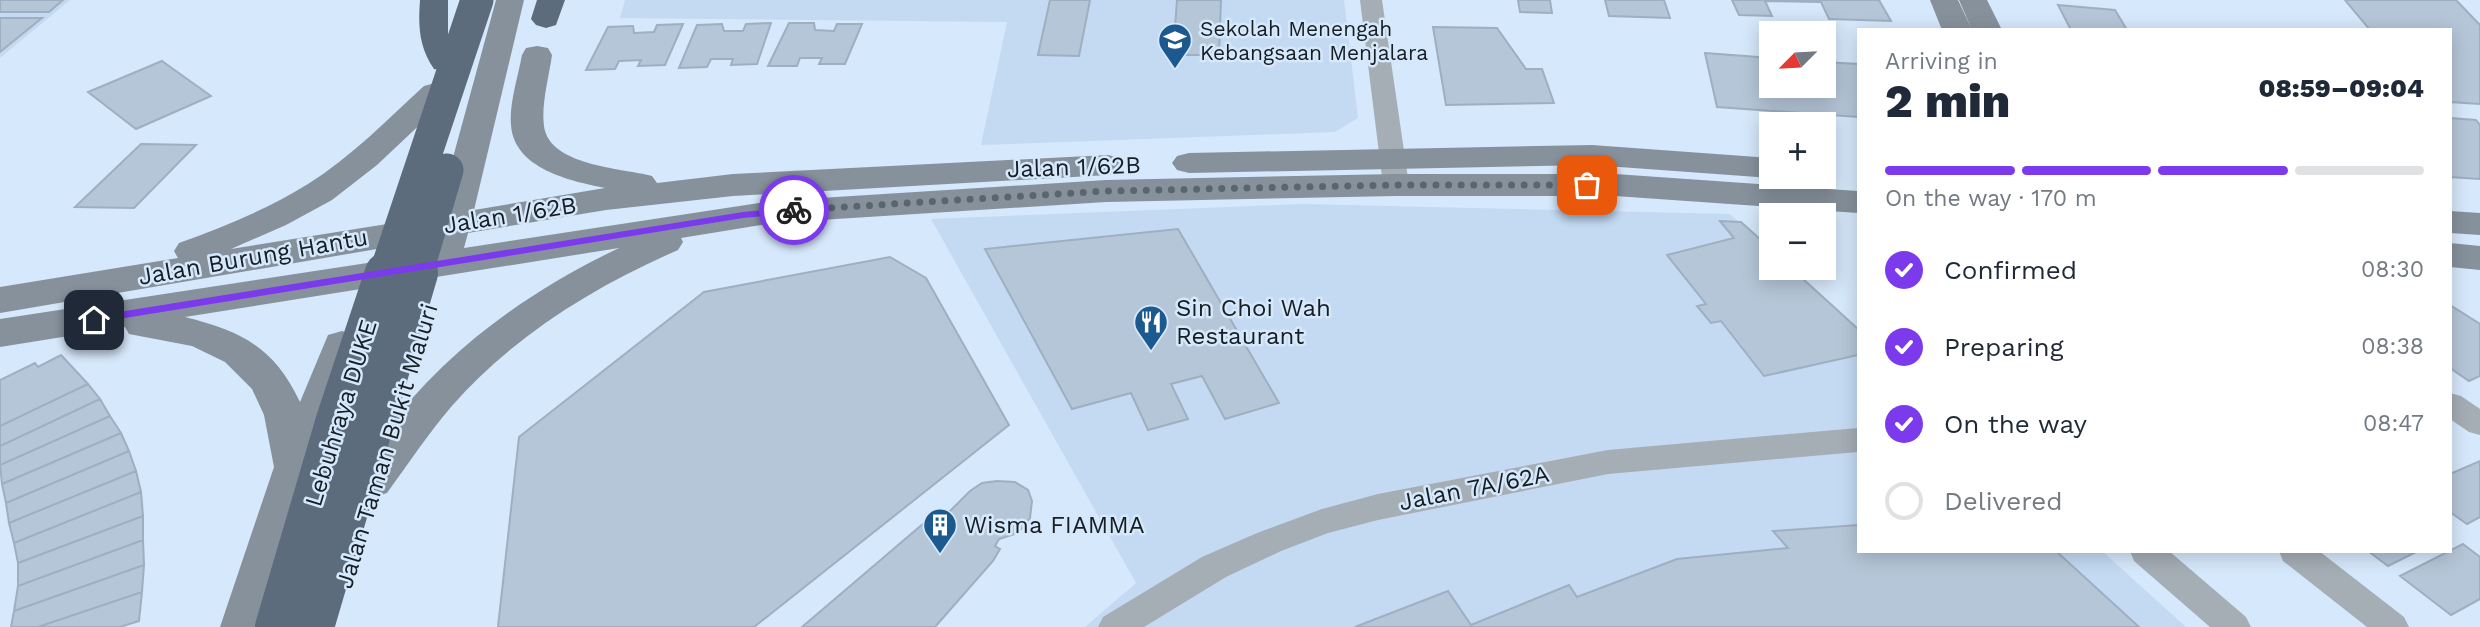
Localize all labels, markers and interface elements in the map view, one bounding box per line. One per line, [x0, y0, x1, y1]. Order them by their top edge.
place label: Sekolah Menengah Kebangsaan Menjalara [1200, 16, 1428, 65]
school or university icon: Sekolah Menengah Kebangsaan Menjalara [1156, 21, 1194, 70]
north arrow [1759, 21, 1836, 98]
map controls [1759, 21, 1836, 280]
text: Arriving in [1885, 48, 1998, 75]
text: 08:59–09:04 [2258, 73, 2424, 103]
text: 2 min [1885, 74, 2010, 128]
button: + [1759, 112, 1836, 189]
street label: Jalan 1/62B [1007, 151, 1141, 183]
pin [1557, 155, 1617, 215]
icon: bag [1568, 166, 1606, 204]
courier [759, 175, 829, 245]
text: On the way · 170 m [1885, 185, 2097, 212]
street label: Jalan 1/62B [442, 191, 578, 239]
icon: bike [775, 191, 813, 229]
button: − [1759, 203, 1836, 280]
street label: Jalan Burung Hantu [136, 223, 370, 291]
icon: check [1885, 251, 1923, 289]
text: Confirmed [1944, 255, 2077, 285]
text: 08:30 [2361, 256, 2424, 283]
pin [64, 290, 124, 350]
place label: Sin Choi Wah Restaurant [1176, 294, 1331, 350]
street label: Jalan Taman Bukit Maluri [330, 300, 444, 592]
icon: home [75, 301, 113, 339]
restaurant icon: Sin Choi Wah Restaurant [1132, 303, 1170, 352]
street label: Lebuhraya DUKE [299, 316, 383, 510]
icon: check [1885, 328, 1923, 366]
text: Preparing [1944, 332, 2064, 362]
text: 08:38 [2361, 333, 2424, 360]
icon: check [1885, 405, 1923, 443]
text: On the way [1944, 409, 2087, 439]
text: 08:47 [2363, 410, 2424, 437]
street label: Jalan 7A/62A [1397, 460, 1552, 516]
text: Delivered [1944, 486, 2063, 516]
building icon: Wisma FIAMMA [921, 506, 959, 555]
place label: Wisma FIAMMA [964, 511, 1145, 539]

